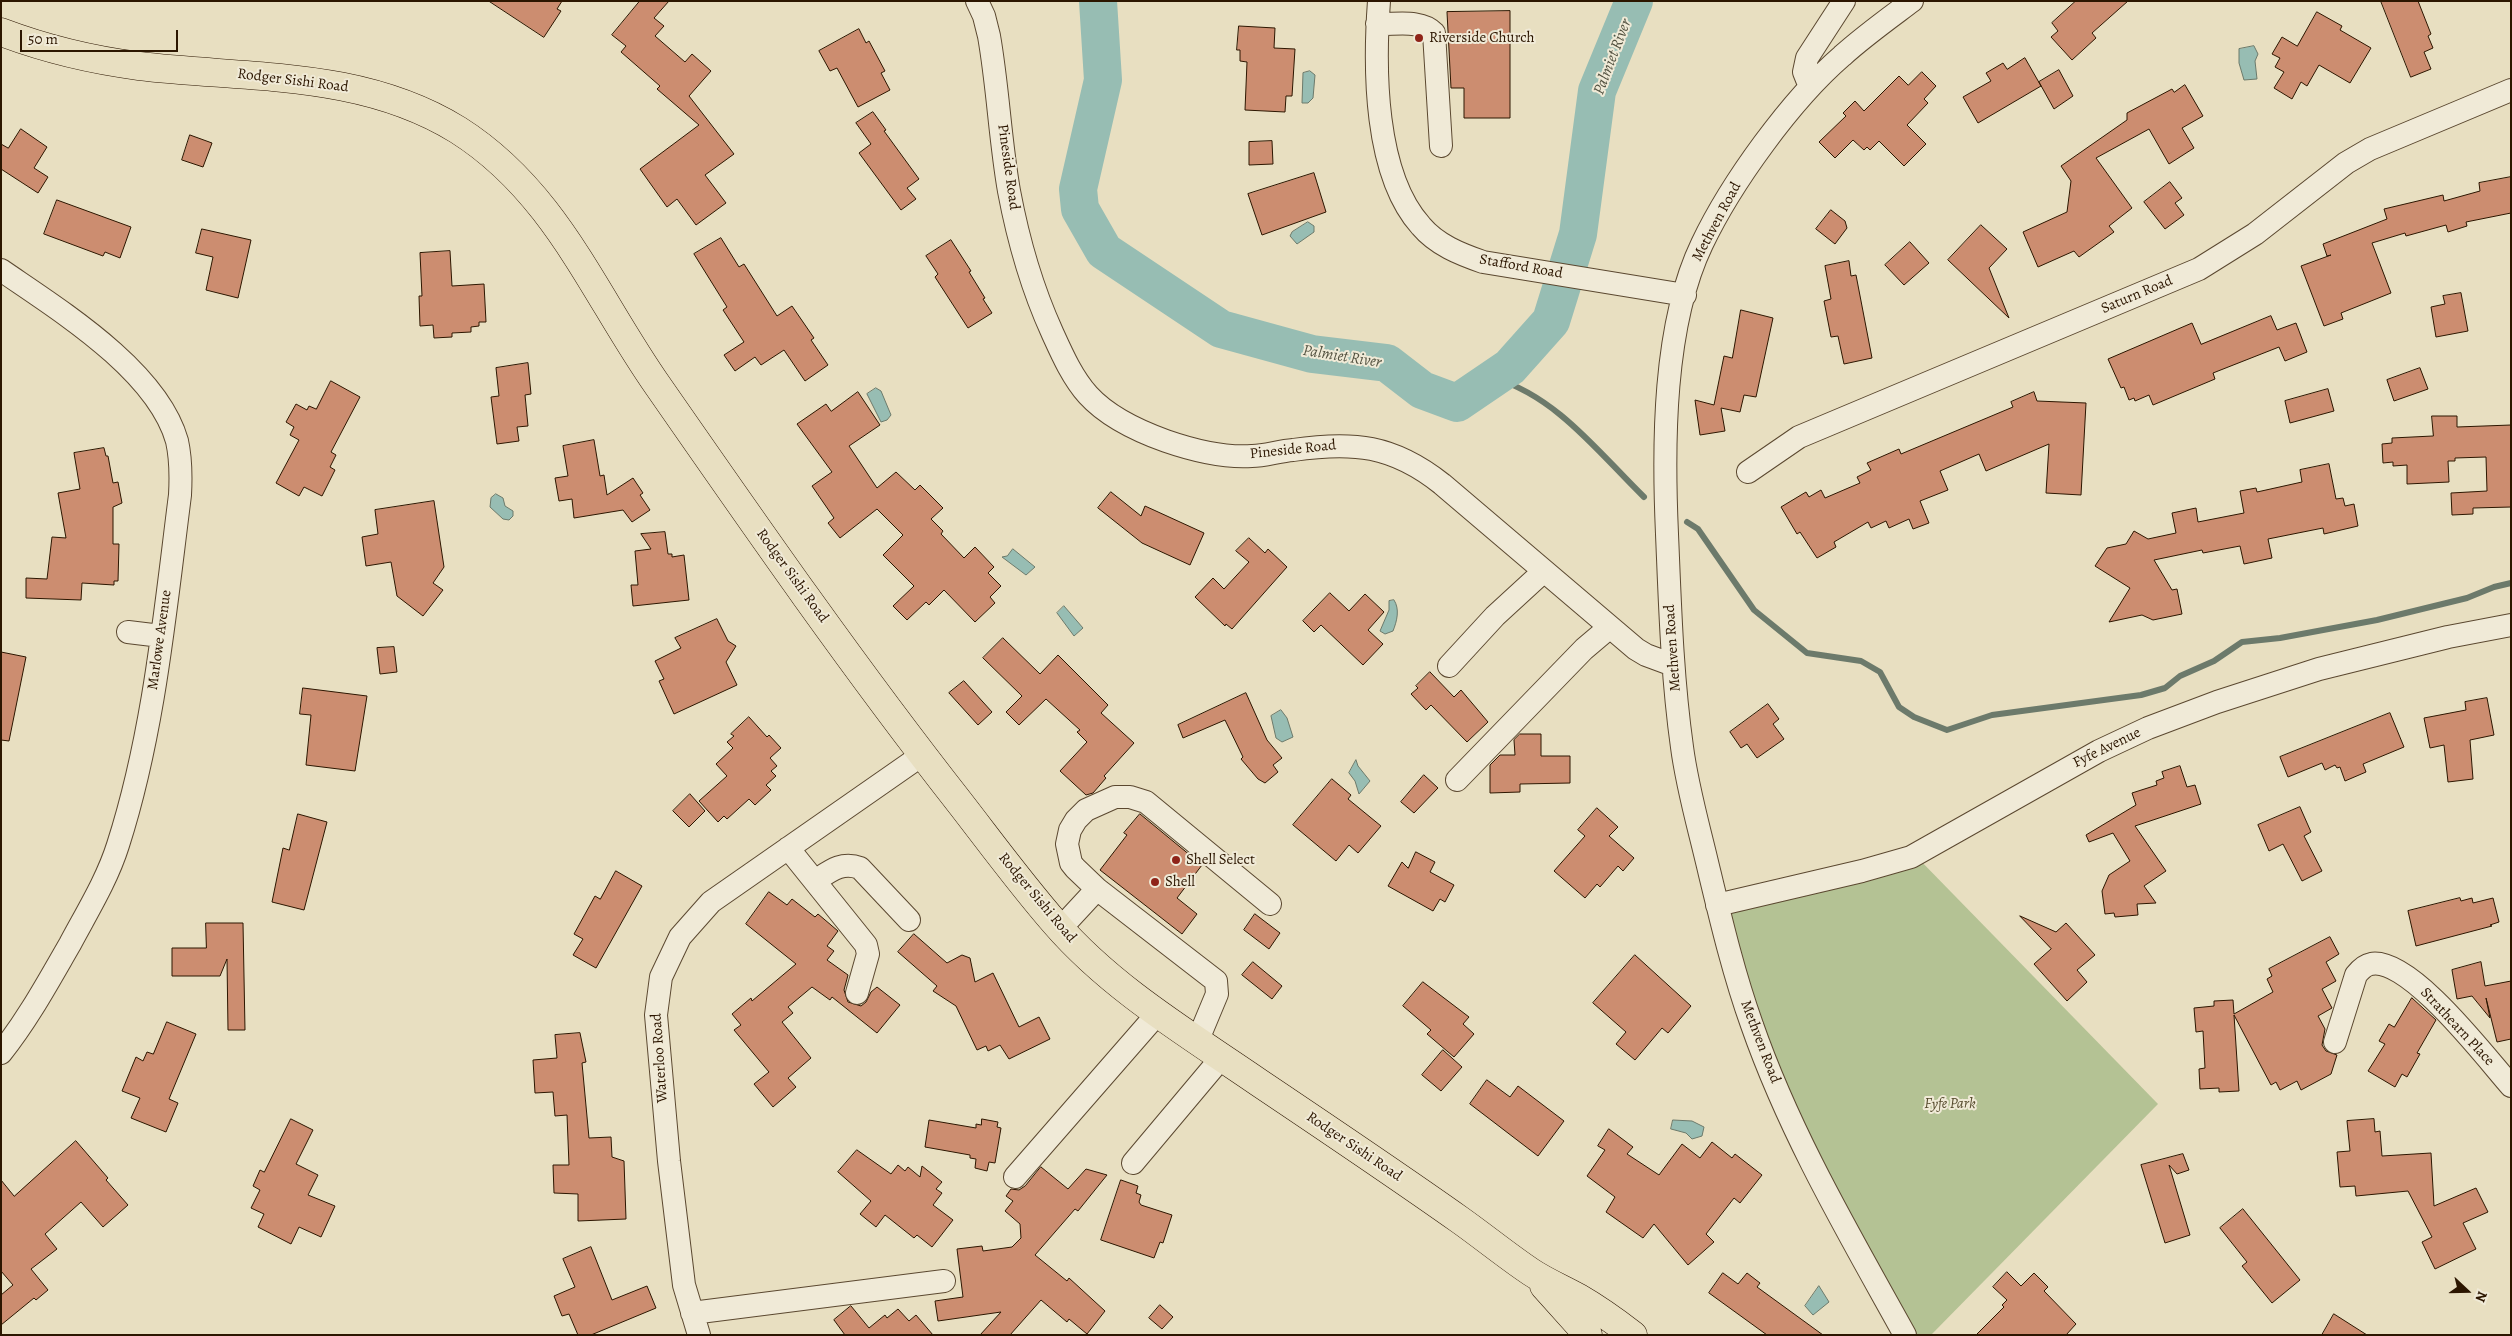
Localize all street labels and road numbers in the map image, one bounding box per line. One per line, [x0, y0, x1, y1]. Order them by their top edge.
street label: Rodger Sishi Road [236, 65, 350, 97]
street label: Pineside Road [993, 123, 1023, 211]
street label: Methven Road [1689, 179, 1745, 265]
street label: Stafford Road [1478, 251, 1564, 283]
street label: Saturn Road [2099, 272, 2175, 318]
street label: Pineside Road [1249, 437, 1337, 463]
street label: Rodger Sishi Road [752, 526, 832, 626]
street label: Marlowe Avenue [144, 589, 176, 691]
street label: Methven Road [1661, 604, 1685, 692]
street label: Fyfe Avenue [2070, 724, 2144, 772]
street label: Rodger Sishi Road [994, 849, 1080, 947]
street label: Strathearn Place [2416, 984, 2498, 1070]
street label: Methven Road [1736, 998, 1784, 1086]
street label: Waterloo Road [648, 1012, 672, 1104]
street label: Rodger Sishi Road [1303, 1108, 1405, 1186]

